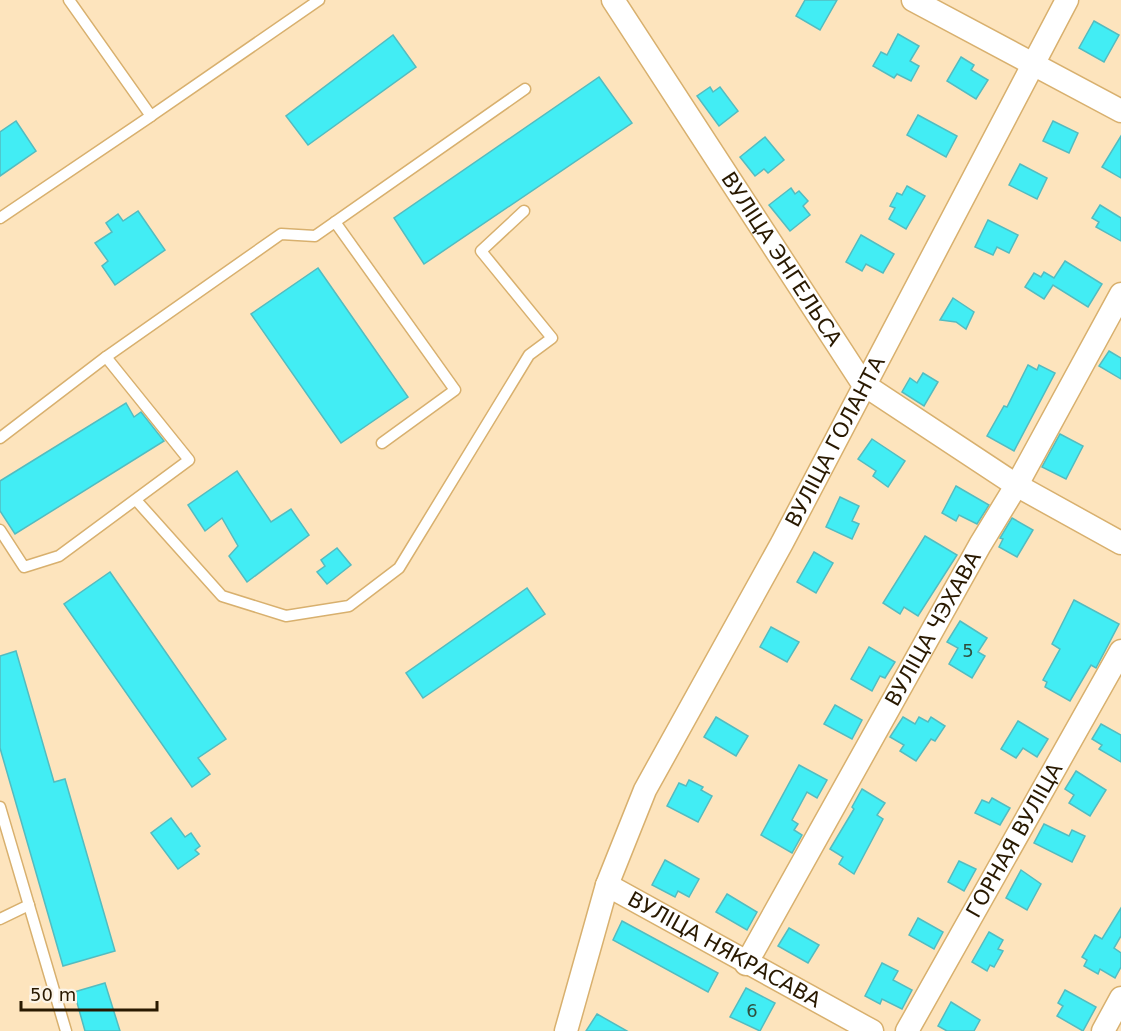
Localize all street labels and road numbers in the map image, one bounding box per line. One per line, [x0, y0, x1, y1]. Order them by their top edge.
street label: ВУЛІЦА ЭНГЕЛЬСА [716, 168, 847, 351]
street label: ВУЛІЦА ГОЛАНТА [781, 352, 890, 531]
street label: ВУЛІЦА ЧЭХАВА [881, 547, 986, 710]
street label: ГОРНАЯ ВУЛІЦА [961, 758, 1068, 922]
street label: ВУЛІЦА НЯКРАСАВА [624, 887, 826, 1013]

